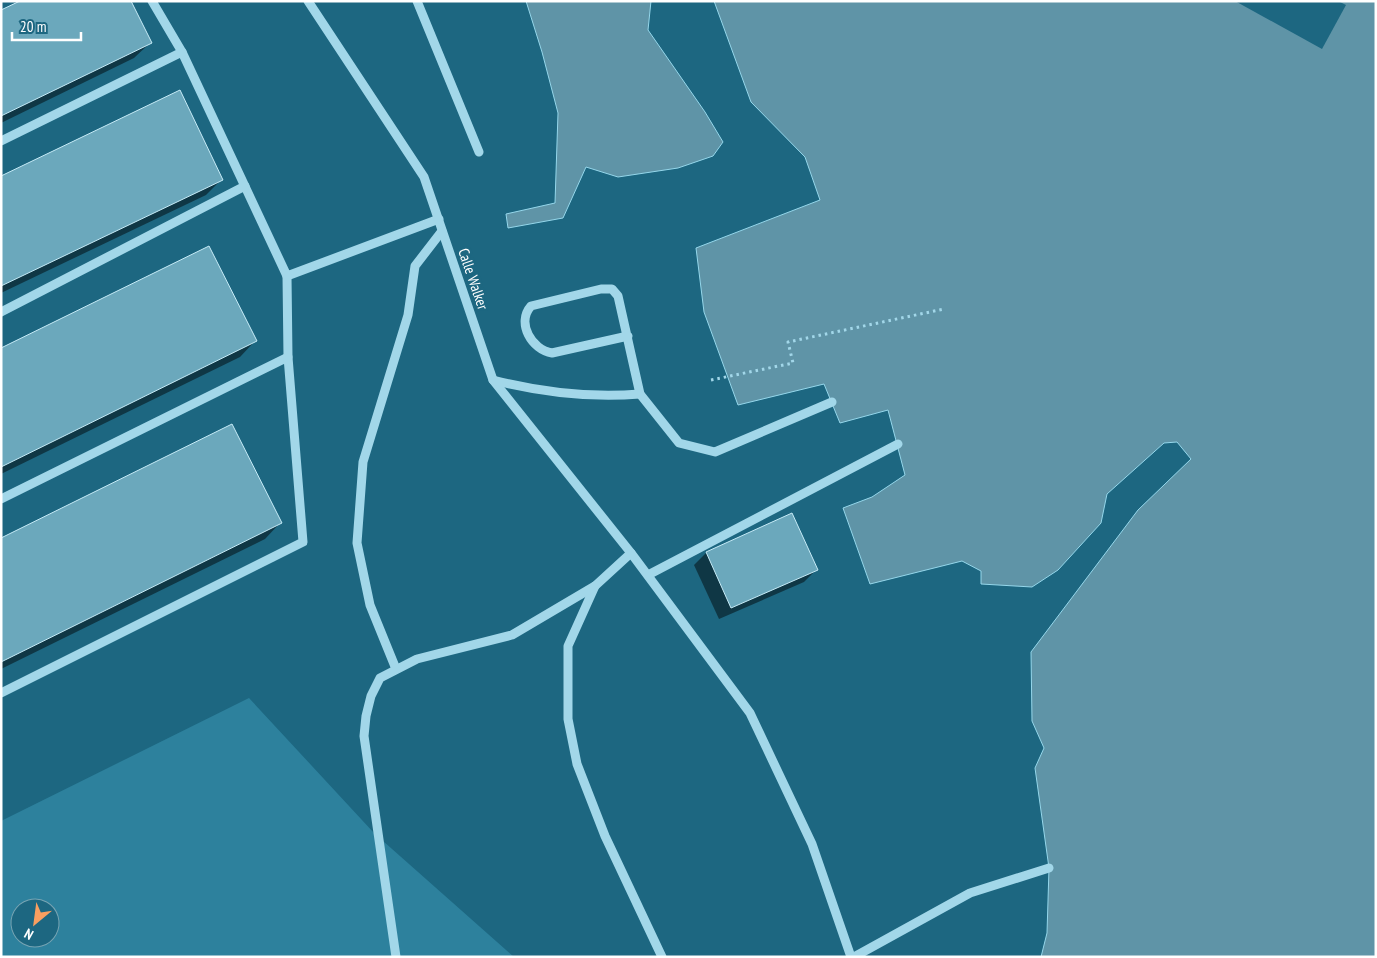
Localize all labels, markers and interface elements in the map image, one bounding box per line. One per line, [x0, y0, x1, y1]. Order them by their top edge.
scale bar [12, 10, 81, 42]
text: 20 m [20, 17, 46, 36]
street label: Calle Walker [454, 246, 493, 313]
north arrow [10, 898, 60, 948]
text: N [21, 925, 36, 944]

